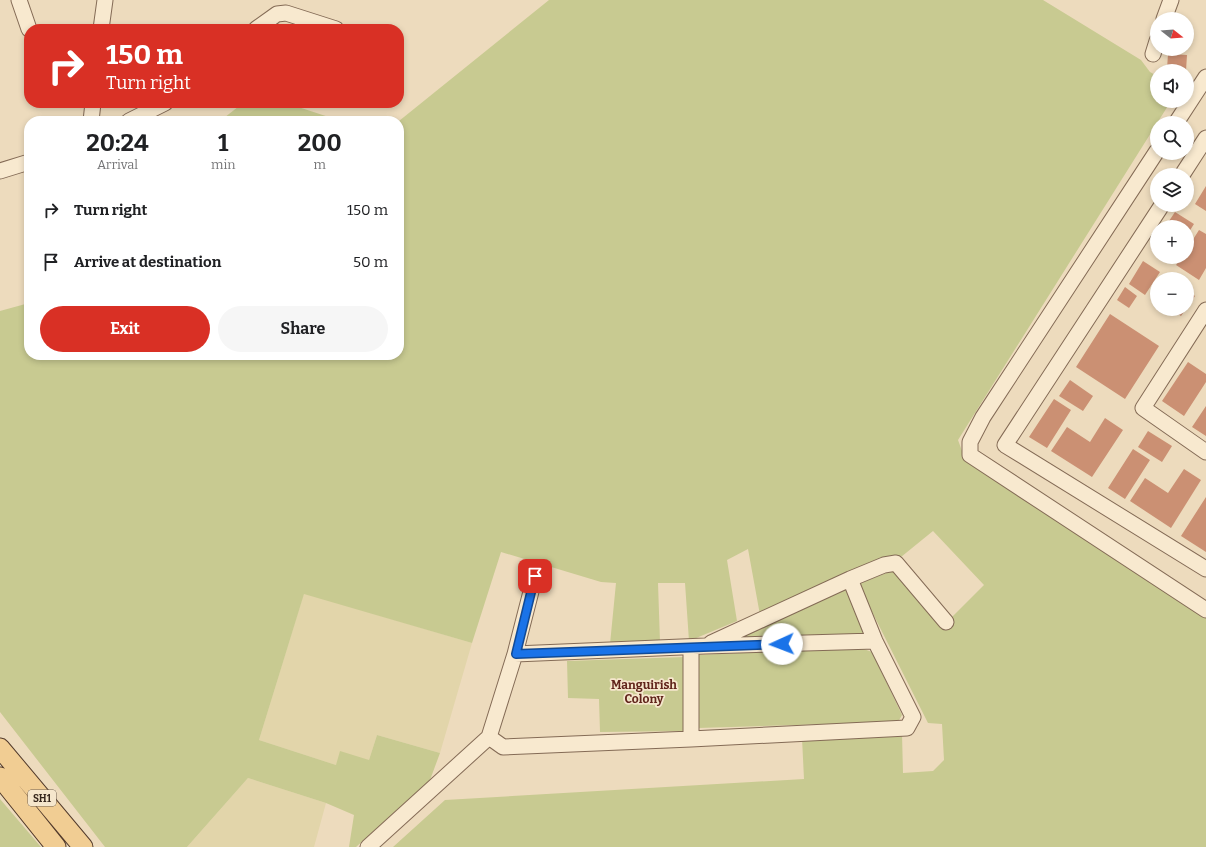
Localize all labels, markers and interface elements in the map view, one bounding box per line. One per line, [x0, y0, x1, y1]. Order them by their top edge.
north arrow [1150, 12, 1194, 56]
map controls [1150, 12, 1194, 316]
text: 150 m [106, 38, 183, 71]
icon: right [40, 40, 92, 92]
button: sound [1150, 64, 1194, 108]
text: Turn right [106, 72, 191, 94]
button: search [1150, 116, 1194, 160]
text: 20:24 [86, 129, 149, 157]
text: 1 [218, 129, 228, 157]
text: 200 [298, 129, 342, 157]
text: Arrival [97, 157, 138, 172]
text: min [211, 157, 236, 172]
text: m [314, 157, 326, 172]
button: layers [1150, 168, 1194, 212]
icon: right [40, 199, 62, 221]
text: Turn right [74, 201, 147, 219]
text: 150 m [347, 201, 388, 219]
button: + [1150, 220, 1194, 264]
icon: arrive [40, 251, 62, 273]
text: Arrive at destination [74, 253, 221, 271]
text: 50 m [353, 253, 388, 271]
button: − [1150, 272, 1194, 316]
button: Exit [40, 306, 210, 352]
button: Share [218, 306, 388, 352]
pin [518, 559, 552, 593]
icon: arrive [524, 565, 546, 587]
position arrow [761, 623, 803, 665]
district label: Manguirish Colony [611, 678, 677, 706]
road number: SH1 [28, 790, 56, 806]

